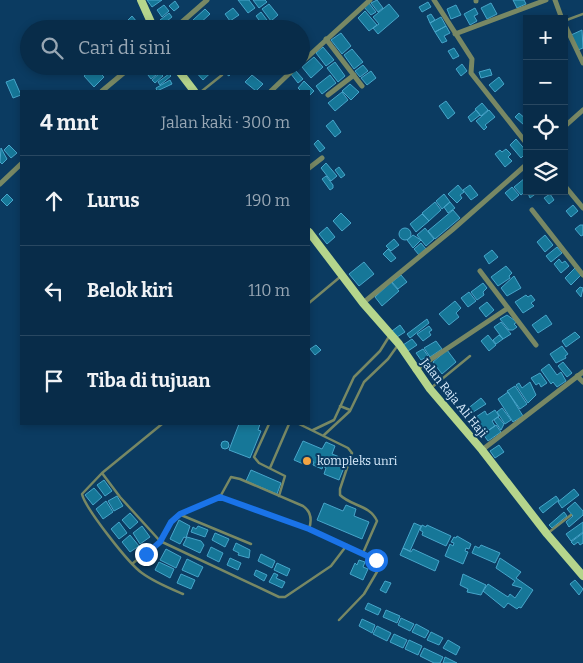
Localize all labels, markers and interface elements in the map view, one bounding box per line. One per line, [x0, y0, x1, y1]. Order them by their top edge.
map controls [523, 15, 568, 195]
button: + [523, 15, 568, 60]
search box [20, 20, 310, 75]
icon: search [38, 34, 66, 62]
text: Cari di sini [78, 36, 171, 59]
button: − [523, 60, 568, 105]
button: locate [523, 105, 568, 150]
text: 4 mnt [40, 110, 98, 136]
text: Jalan kaki · 300 m [161, 113, 290, 132]
button: layers [523, 150, 568, 195]
icon: ahead [40, 187, 68, 215]
text: Lurus [87, 189, 140, 212]
text: 190 m [245, 191, 290, 210]
icon: left [40, 277, 68, 305]
text: Belok kiri [87, 279, 173, 302]
text: 110 m [248, 281, 290, 300]
street label: Jalan Raja Ali Haji [417, 355, 490, 440]
icon: arrive [40, 367, 68, 395]
text: Tiba di tujuan [87, 369, 211, 392]
place label: kompleks unri [317, 454, 398, 468]
marker: kompleks unri [301, 455, 313, 467]
route end [135, 543, 158, 566]
route start [365, 549, 388, 572]

